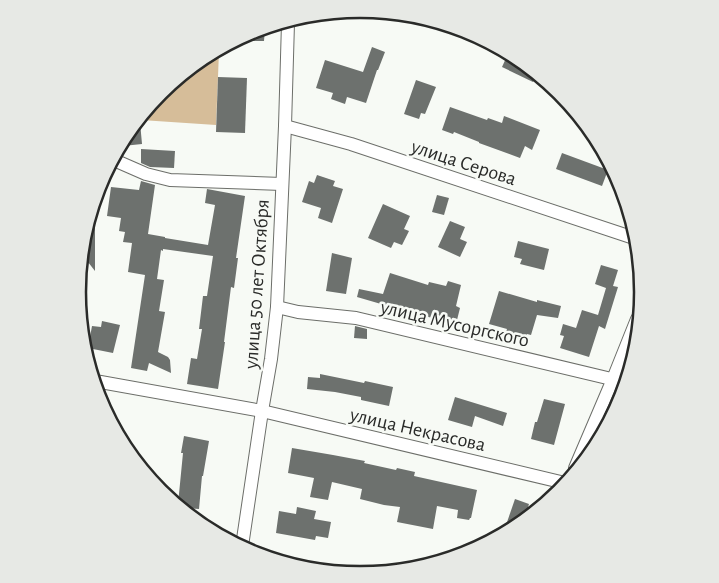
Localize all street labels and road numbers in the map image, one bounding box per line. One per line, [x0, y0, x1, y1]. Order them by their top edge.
street label: улица Серова [408, 136, 519, 189]
street label: улица 50 лет Октября [241, 199, 273, 370]
street label: улица Мусоргского [378, 297, 531, 351]
street label: улица Некрасова [347, 404, 487, 455]

